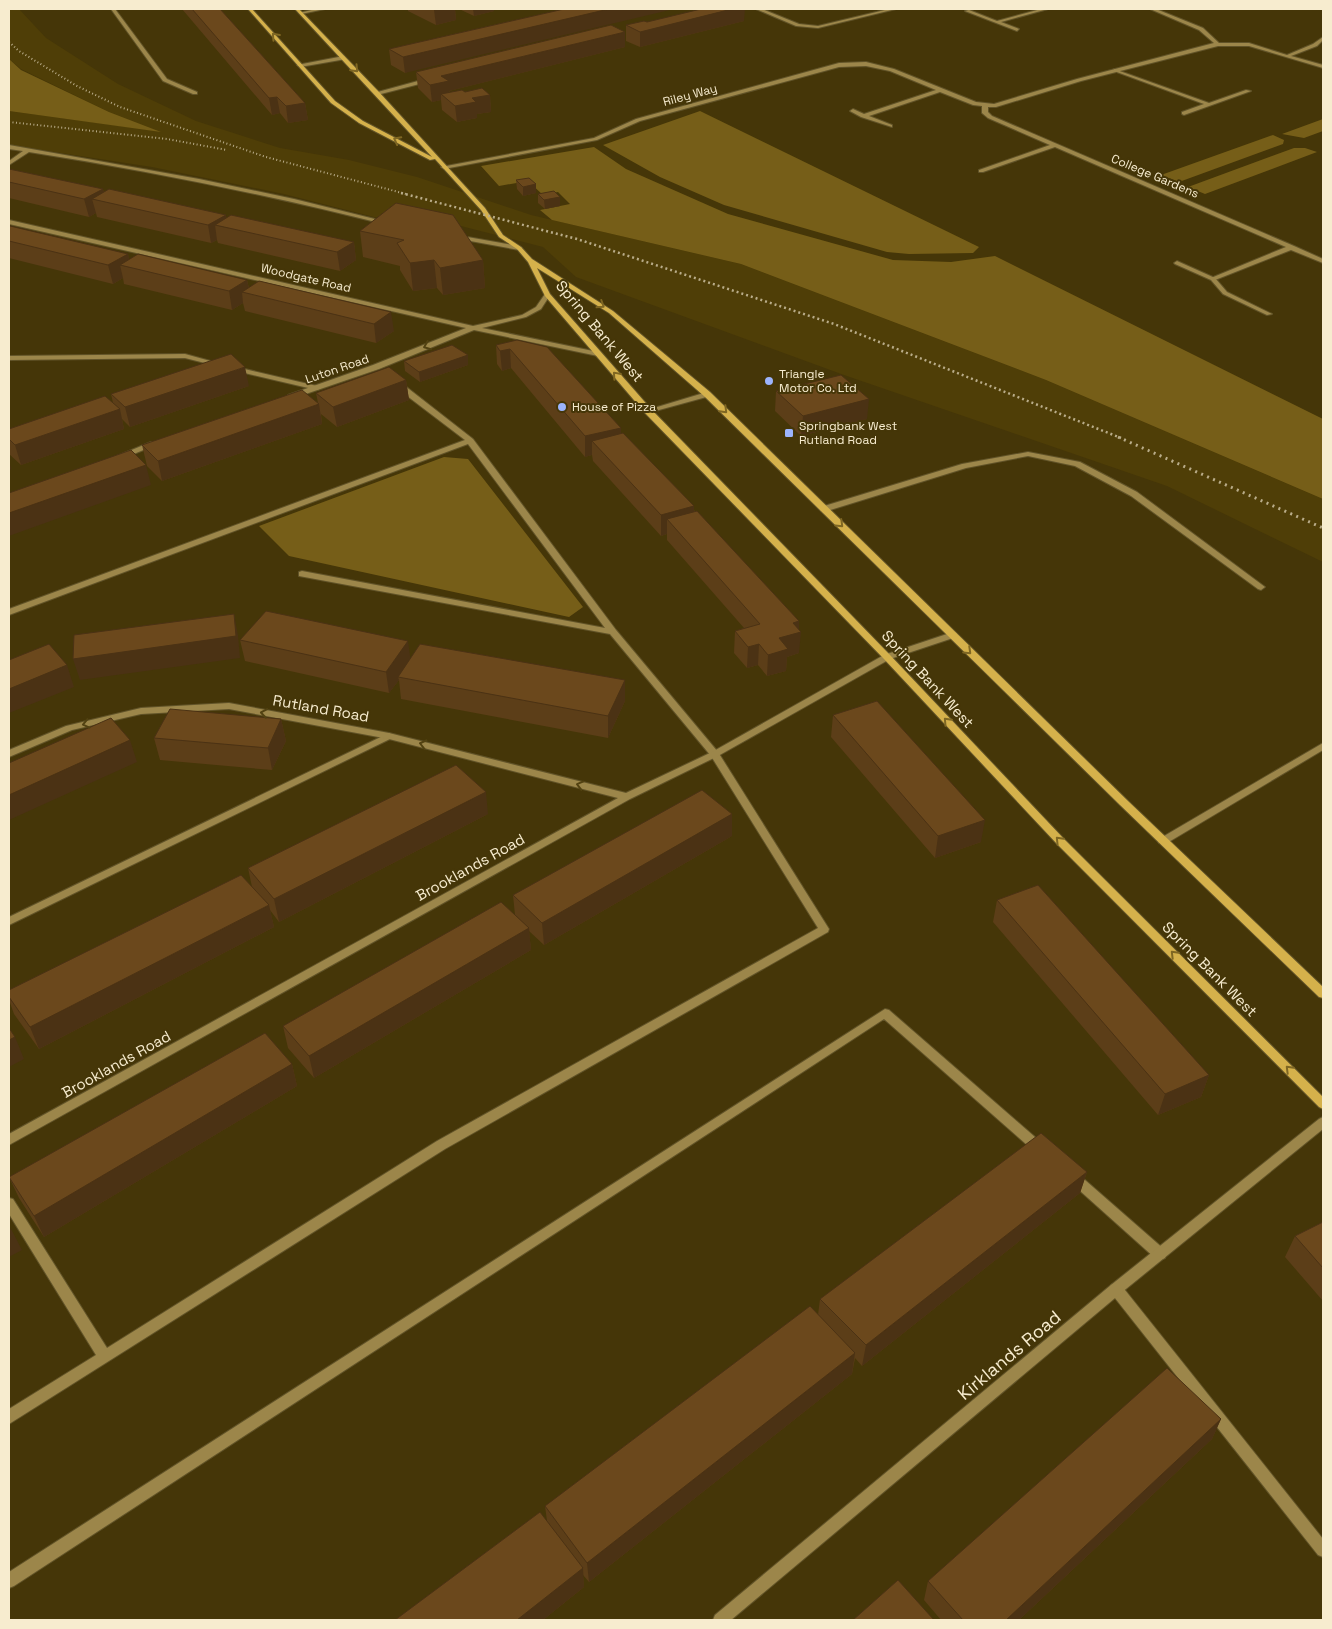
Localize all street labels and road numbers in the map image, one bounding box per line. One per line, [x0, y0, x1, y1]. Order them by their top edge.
street label: Riley Way [661, 80, 719, 110]
street label: College Gardens [1109, 150, 1201, 202]
street label: Woodgate Road [259, 260, 353, 296]
street label: Spring Bank West [552, 276, 648, 386]
street label: Luton Road [303, 351, 371, 387]
street label: Spring Bank West [878, 626, 978, 732]
street label: Rutland Road [271, 690, 371, 726]
street label: Brooklands Road [412, 829, 528, 905]
street label: Spring Bank West [1158, 917, 1262, 1021]
street label: Brooklands Road [58, 1026, 174, 1102]
street label: Kirklands Road [953, 1305, 1065, 1405]

